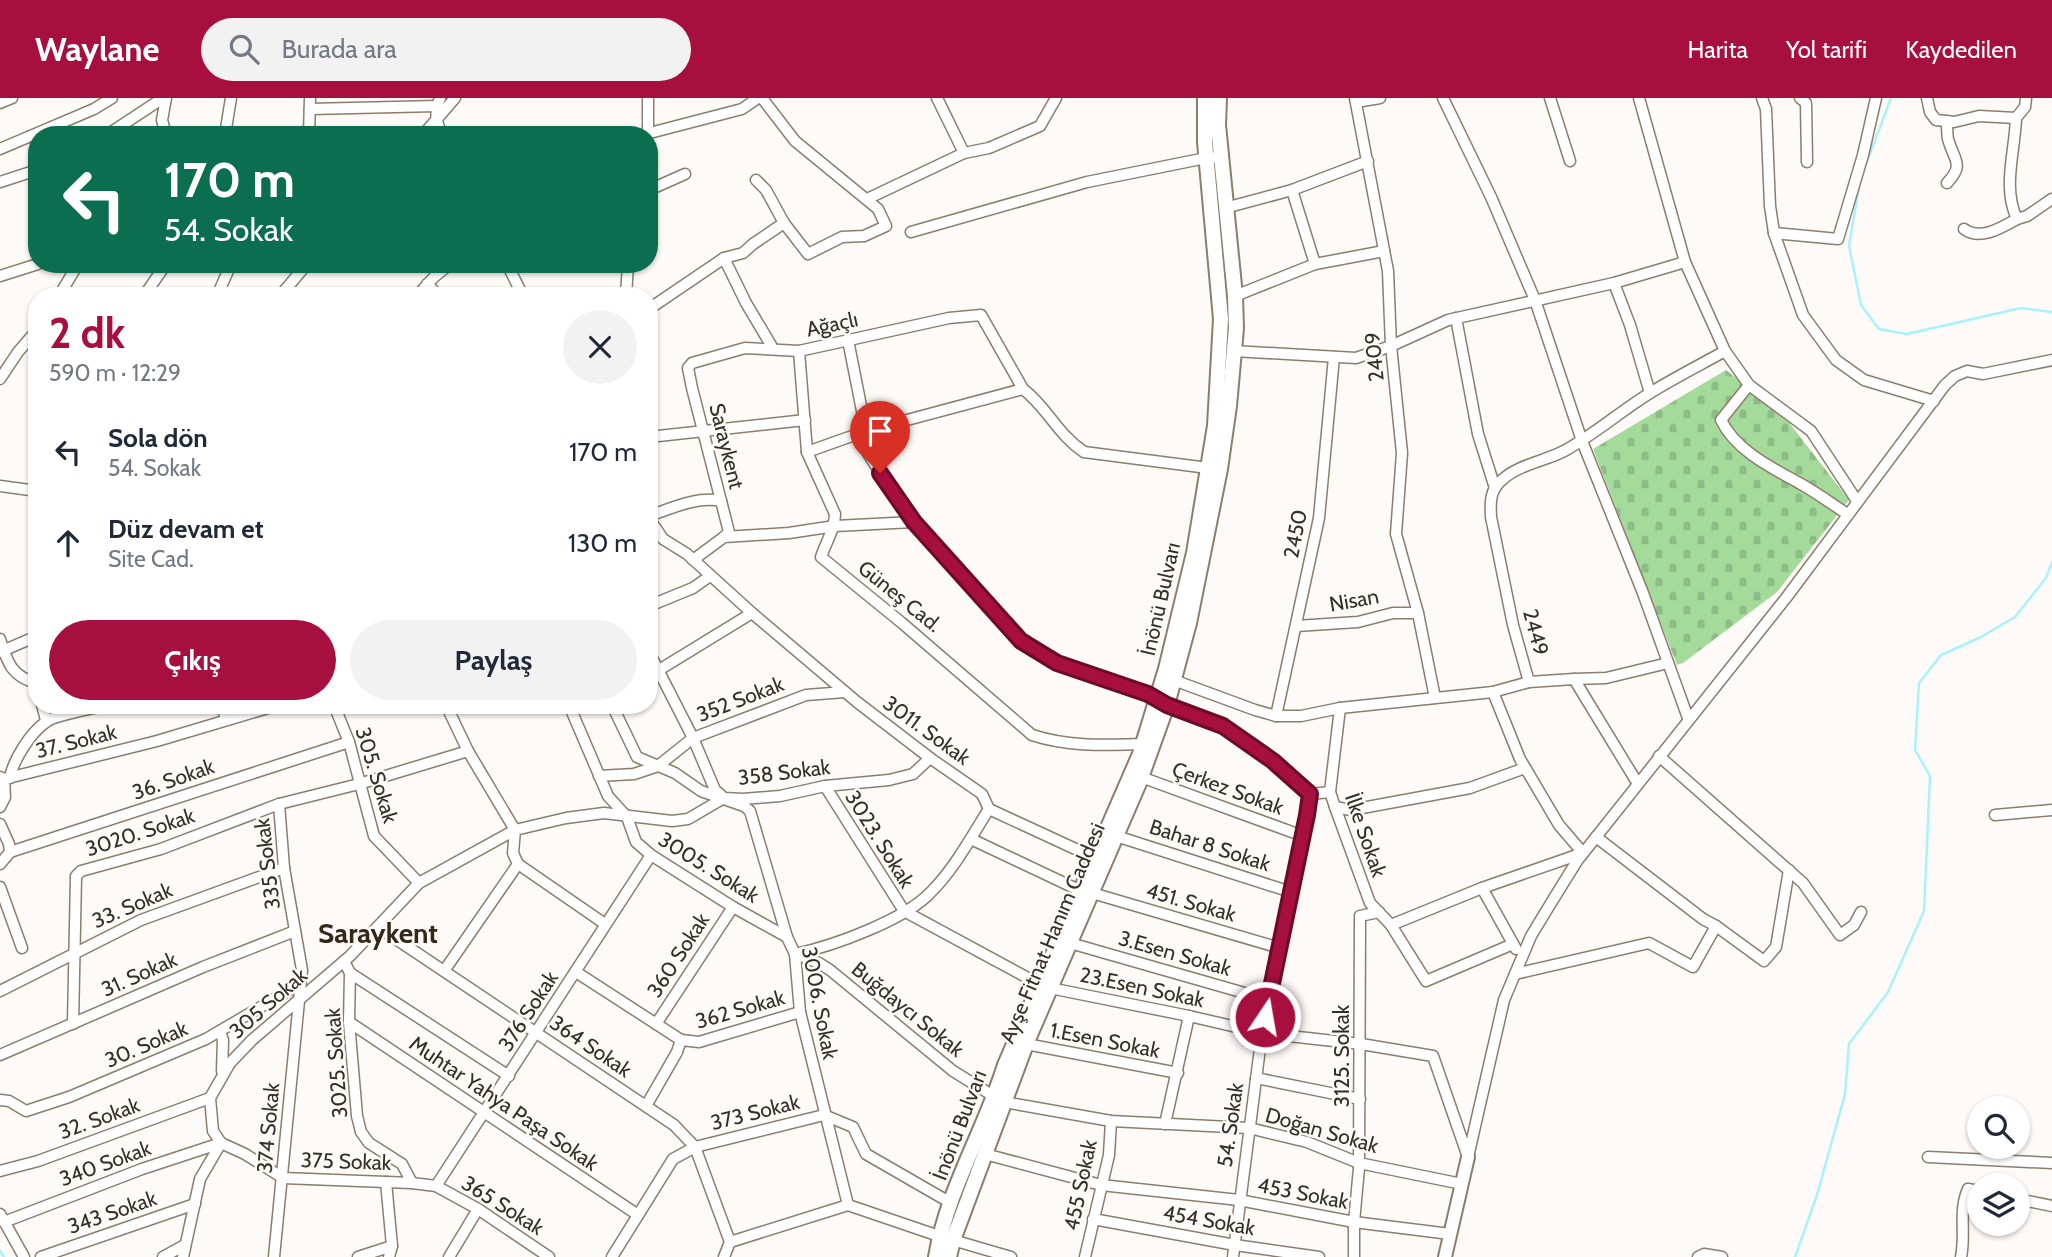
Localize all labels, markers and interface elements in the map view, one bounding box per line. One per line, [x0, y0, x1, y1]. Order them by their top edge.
search box [201, 18, 691, 81]
text: Waylane [35, 29, 159, 69]
icon: search [225, 30, 263, 68]
text: Burada ara [281, 33, 397, 65]
text: Harita [1688, 35, 1748, 64]
text: Yol tarifi [1786, 35, 1867, 64]
text: Kaydedilen [1905, 35, 2017, 64]
text: 170 m [164, 150, 295, 209]
icon: left [49, 154, 140, 245]
text: 54. Sokak [164, 210, 293, 249]
street label: Ağaçlı [804, 306, 860, 342]
text: 2 dk [49, 307, 125, 359]
button: close [563, 310, 637, 384]
street label: 2409 [1359, 331, 1389, 383]
text: 590 m · 12:29 [49, 359, 181, 387]
street label: Saraykent [704, 401, 750, 491]
pin [850, 401, 910, 473]
icon: arrive [861, 412, 899, 450]
text: Sola dön [108, 422, 208, 454]
icon: left [49, 433, 87, 471]
text: 170 m [569, 436, 637, 468]
text: 54. Sokak [108, 454, 201, 482]
street label: 2450 [1278, 507, 1312, 561]
text: Düz devam et [108, 513, 264, 545]
icon: ahead [49, 524, 87, 562]
text: 130 m [568, 527, 637, 559]
street label: İnönü Bulvarı [1135, 540, 1185, 658]
text: Site Cad. [108, 545, 194, 573]
street label: Güneş Cad. [853, 555, 947, 637]
street label: Nisan [1327, 583, 1381, 617]
street label: 2449 [1518, 606, 1554, 658]
button: Çıkış [49, 620, 336, 700]
button: Paylaş [350, 620, 637, 700]
street label: 352 Sokak [693, 671, 788, 727]
street label: 3011. Sokak [879, 690, 976, 770]
street label: 37. Sokak [33, 719, 120, 763]
street label: 305. Sokak [351, 724, 404, 827]
street label: 36. Sokak [129, 753, 218, 805]
street label: 358 Sokak [736, 754, 832, 790]
street label: Çerkez Sokak [1169, 756, 1288, 820]
street label: 3023. Sokak [840, 786, 920, 893]
street label: İlke Sokak [1340, 790, 1392, 881]
street label: 3020. Sokak [82, 802, 198, 861]
street label: Bahar 8 Sokak [1146, 814, 1274, 876]
street label: 335 Sokak [249, 817, 285, 911]
street label: Ayşe Fitnat Hanım Caddesi [994, 819, 1110, 1047]
street label: 3005. Sokak [654, 826, 764, 908]
street label: 33. Sokak [88, 877, 176, 933]
street label: 451. Sokak [1143, 877, 1239, 927]
street label: 360 Sokak [642, 908, 715, 1002]
district label: Saraykent [318, 916, 438, 950]
street label: 3.Esen Sokak [1116, 925, 1235, 981]
street label: 3006. Sokak [797, 945, 843, 1062]
street label: 31. Sokak [97, 946, 181, 1002]
street label: Buğdaycı Sokak [847, 956, 970, 1062]
street label: 305 Sokak [224, 962, 312, 1044]
street label: 23.Esen Sokak [1077, 962, 1207, 1013]
street label: 376 Sokak [493, 966, 563, 1056]
position arrow [1228, 980, 1302, 1054]
street label: 362 Sokak [693, 984, 788, 1034]
street label: 3125. Sokak [1329, 1004, 1354, 1107]
street label: 3025. Sokak [320, 1007, 352, 1119]
street label: 364 Sokak [546, 1010, 637, 1083]
street label: 30. Sokak [101, 1015, 192, 1073]
street label: 1.Esen Sokak [1048, 1017, 1163, 1063]
street label: Muhtar Yahya Paşa Sokak [405, 1030, 604, 1176]
street label: İnönü Bulvarı [927, 1066, 991, 1184]
street label: 374 Sokak [252, 1081, 284, 1174]
street label: 54. Sokak [1212, 1081, 1248, 1169]
street label: 373 Sokak [708, 1089, 803, 1135]
street label: 32. Sokak [55, 1092, 143, 1144]
map controls [1967, 1096, 2030, 1236]
button: search [1967, 1096, 2030, 1159]
street label: Doğan Sokak [1263, 1102, 1382, 1158]
street label: 340 Sokak [56, 1135, 155, 1191]
street label: 455 Sokak [1058, 1137, 1102, 1233]
street label: 375 Sokak [300, 1147, 392, 1175]
street label: 365 Sokak [457, 1170, 549, 1240]
street label: 453 Sokak [1255, 1172, 1351, 1214]
button: layers [1967, 1173, 2030, 1236]
street label: 343 Sokak [64, 1185, 160, 1239]
street label: 454 Sokak [1161, 1200, 1258, 1240]

